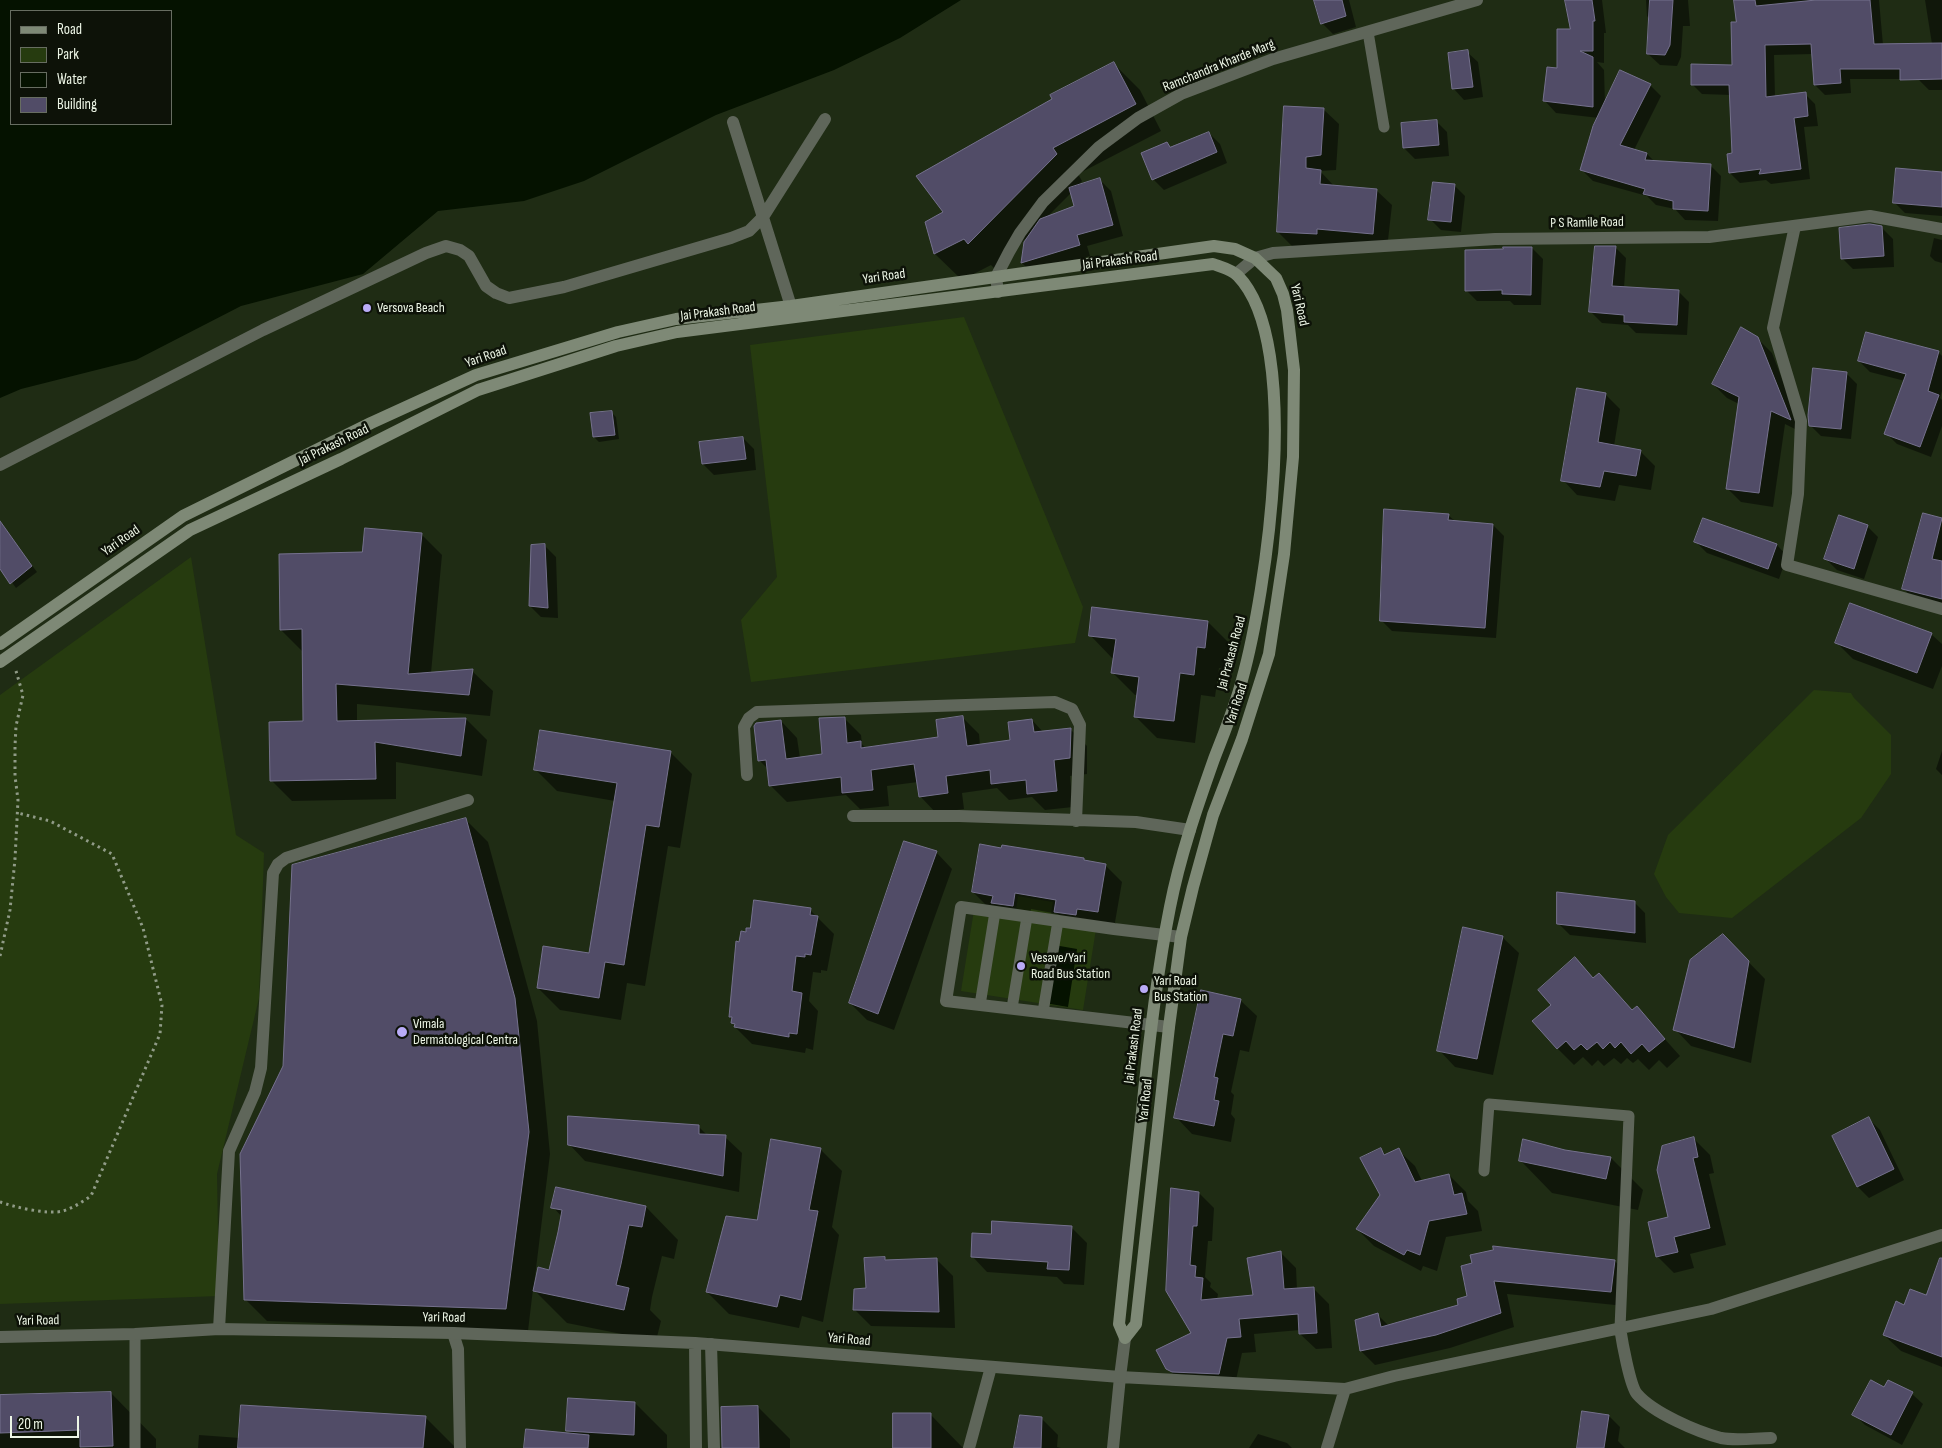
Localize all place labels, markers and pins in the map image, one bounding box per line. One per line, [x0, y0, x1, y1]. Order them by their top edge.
place label: Versova Beach [377, 300, 445, 316]
marker: Versova Beach [361, 302, 373, 314]
place label: Vesave/Yari Road Bus Station [1031, 950, 1110, 982]
marker: Vesave/Yari Road Bus Station [1015, 960, 1027, 972]
place label: Yari Road Bus Station [1154, 973, 1208, 1006]
marker: Yari Road Bus Station [1138, 983, 1150, 995]
place label: Vimala Dermatological Centra [413, 1016, 518, 1048]
marker: Vimala Dermatological Centra [395, 1025, 409, 1039]

